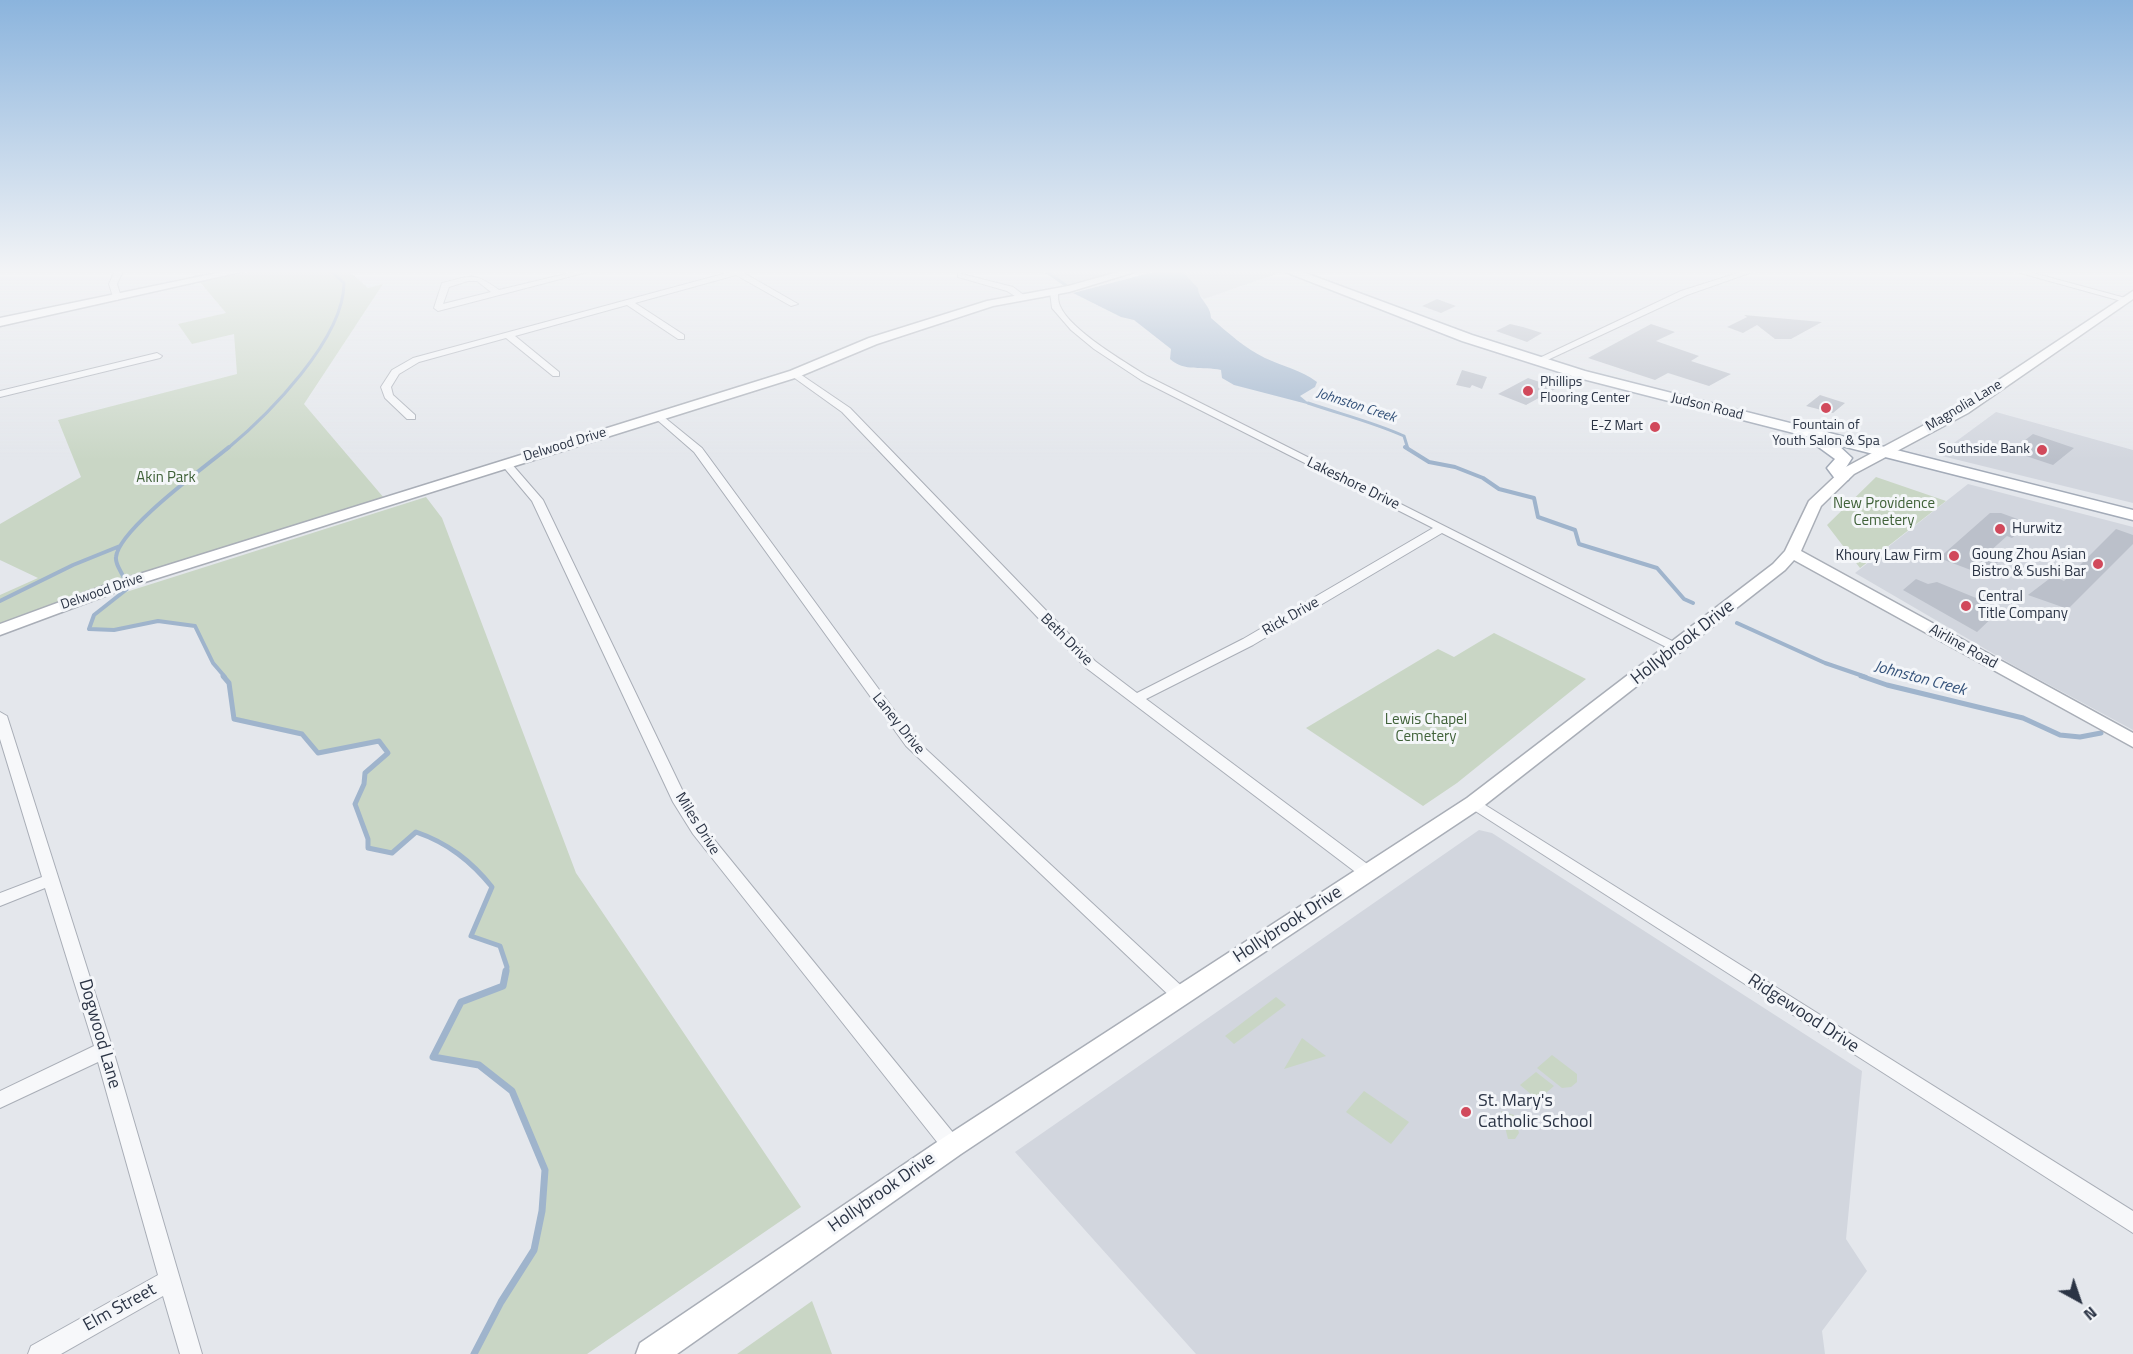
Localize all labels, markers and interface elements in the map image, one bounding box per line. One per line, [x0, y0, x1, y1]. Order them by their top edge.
place label: Phillips Flooring Center [1540, 375, 1630, 408]
street label: Magnolia Lane [1923, 377, 2005, 435]
marker: Phillips Flooring Center [1521, 384, 1535, 398]
water label: Johnston Creek [1314, 385, 1398, 427]
street label: Judson Road [1669, 390, 1745, 424]
marker: Fountain of Youth Salon & Spa [1819, 401, 1833, 415]
place label: Fountain of Youth Salon & Spa [1772, 418, 1880, 450]
place label: E-Z Mart [1591, 419, 1643, 435]
marker: E-Z Mart [1648, 420, 1662, 434]
street label: Delwood Drive [522, 424, 608, 466]
place label: Southside Bank [1938, 442, 2030, 458]
marker: Southside Bank [2035, 443, 2049, 457]
street label: Lakeshore Drive [1304, 454, 1402, 514]
park label: Akin Park [136, 469, 196, 487]
park label: New Providence Cemetery [1833, 495, 1935, 530]
place label: Hurwitz [2012, 520, 2062, 538]
marker: Hurwitz [1993, 522, 2007, 536]
place label: Goung Zhou Asian Bistro & Sushi Bar [1972, 546, 2086, 581]
place label: Khoury Law Firm [1835, 547, 1942, 565]
marker: Khoury Law Firm [1947, 549, 1961, 563]
marker: Goung Zhou Asian Bistro & Sushi Bar [2091, 557, 2105, 571]
street label: Delwood Drive [59, 570, 145, 614]
place label: Central Title Company [1978, 588, 2068, 623]
street label: Rick Drive [1259, 594, 1323, 640]
street label: Hollybrook Drive [1627, 596, 1739, 690]
marker: Central Title Company [1959, 599, 1973, 613]
street label: Beth Drive [1036, 610, 1096, 670]
street label: Airline Road [1926, 621, 2000, 673]
water label: Johnston Creek [1872, 658, 1968, 700]
street label: Laney Drive [868, 690, 928, 758]
park label: Lewis Chapel Cemetery [1385, 711, 1467, 746]
street label: Miles Drive [671, 790, 723, 858]
street label: Hollybrook Drive [1230, 882, 1346, 968]
street label: Ridgewood Drive [1743, 970, 1863, 1058]
street label: Dogwood Lane [73, 977, 125, 1091]
place label: St. Mary's Catholic School [1478, 1091, 1593, 1134]
marker: St. Mary's Catholic School [1459, 1105, 1473, 1119]
street label: Hollybrook Drive [825, 1148, 939, 1238]
north arrow [2049, 1270, 2109, 1330]
street label: Elm Street [80, 1279, 160, 1337]
text: N [2079, 1301, 2103, 1327]

